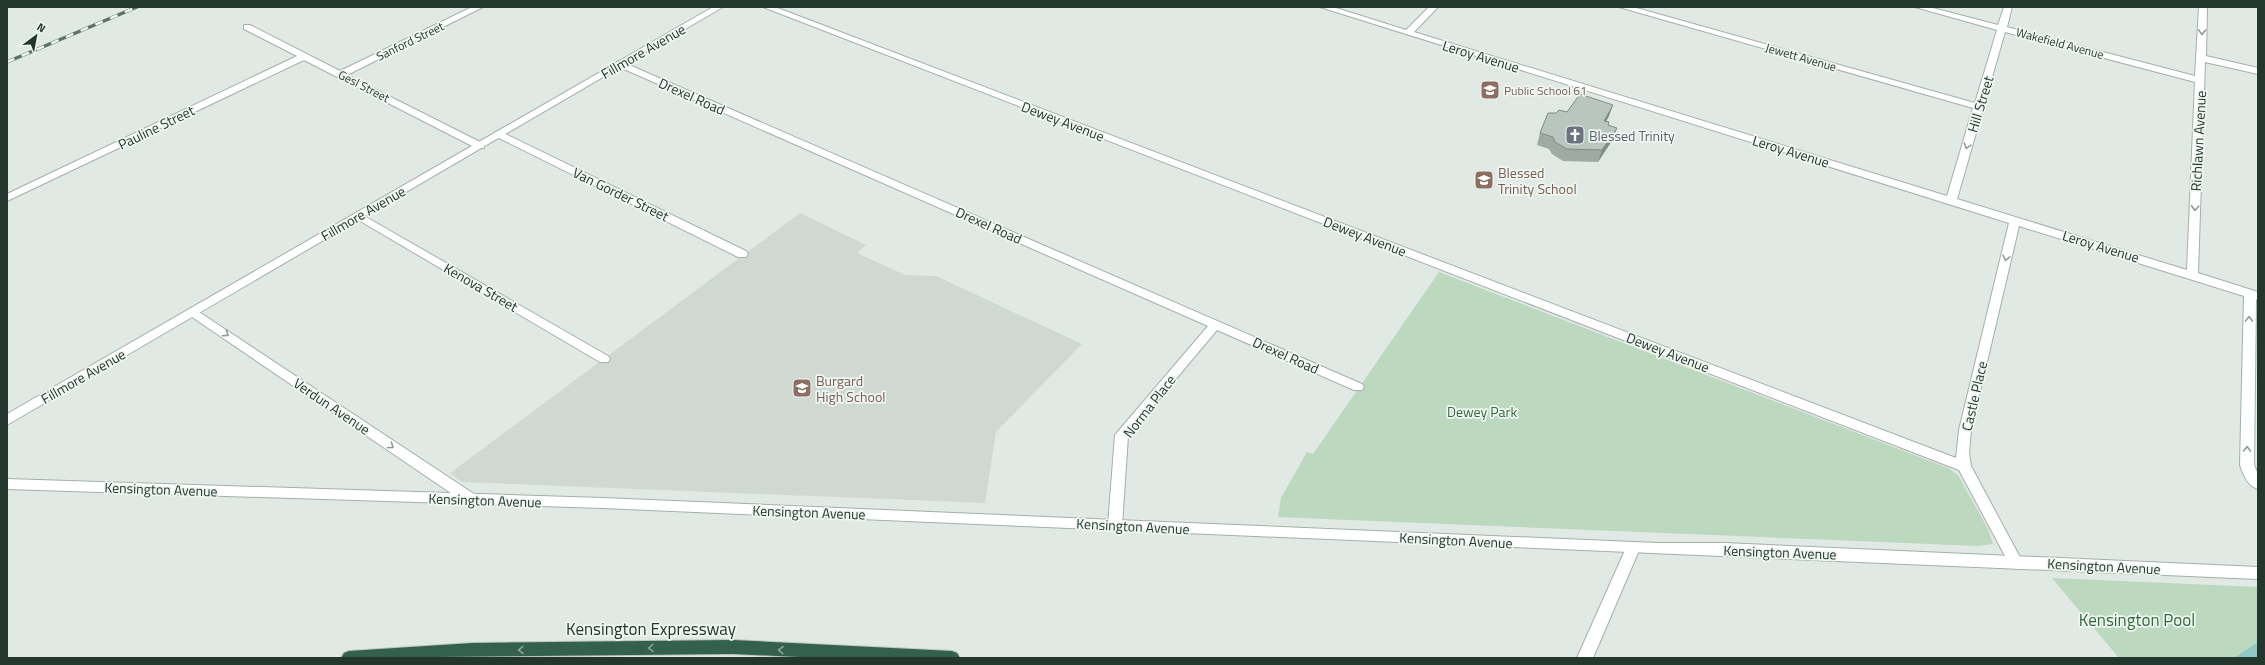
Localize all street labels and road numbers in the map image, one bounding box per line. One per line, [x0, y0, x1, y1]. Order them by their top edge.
street label: Sanford Street [373, 16, 448, 66]
street label: Fillmore Avenue [597, 18, 689, 84]
street label: Wakefield Avenue [2014, 22, 2106, 64]
street label: Leroy Avenue [1440, 34, 1522, 78]
street label: Jewett Avenue [1763, 38, 1839, 76]
street label: Gesl Street [335, 65, 394, 107]
street label: Drexel Road [655, 72, 729, 120]
street label: Hill Street [1961, 73, 1999, 135]
street label: Richlawn Avenue [2185, 90, 2211, 192]
street label: Dewey Avenue [1019, 96, 1107, 146]
street label: Pauline Street [114, 99, 198, 155]
street label: Leroy Avenue [1750, 129, 1832, 173]
street label: Van Gorder Street [569, 162, 673, 226]
street label: Fillmore Avenue [317, 180, 409, 246]
street label: Drexel Road [952, 201, 1026, 249]
street label: Dewey Avenue [1321, 211, 1409, 261]
street label: Leroy Avenue [2060, 224, 2142, 268]
street label: Kenova Street [440, 257, 522, 317]
street label: Dewey Avenue [1624, 327, 1712, 377]
street label: Drexel Road [1249, 331, 1323, 379]
street label: Fillmore Avenue [37, 343, 129, 409]
street label: Castle Place [1956, 359, 1992, 433]
street label: Norma Place [1118, 370, 1180, 442]
street label: Verdun Avenue [289, 373, 375, 439]
street label: Kensington Avenue [104, 477, 218, 501]
street label: Kensington Avenue [428, 488, 542, 512]
street label: Kensington Avenue [752, 500, 866, 524]
street label: Kensington Avenue [1076, 513, 1190, 539]
street label: Kensington Avenue [1399, 527, 1513, 553]
street label: Kensington Avenue [1723, 540, 1837, 564]
street label: Kensington Avenue [2047, 553, 2161, 579]
street label: Kensington Expressway [566, 616, 736, 642]

